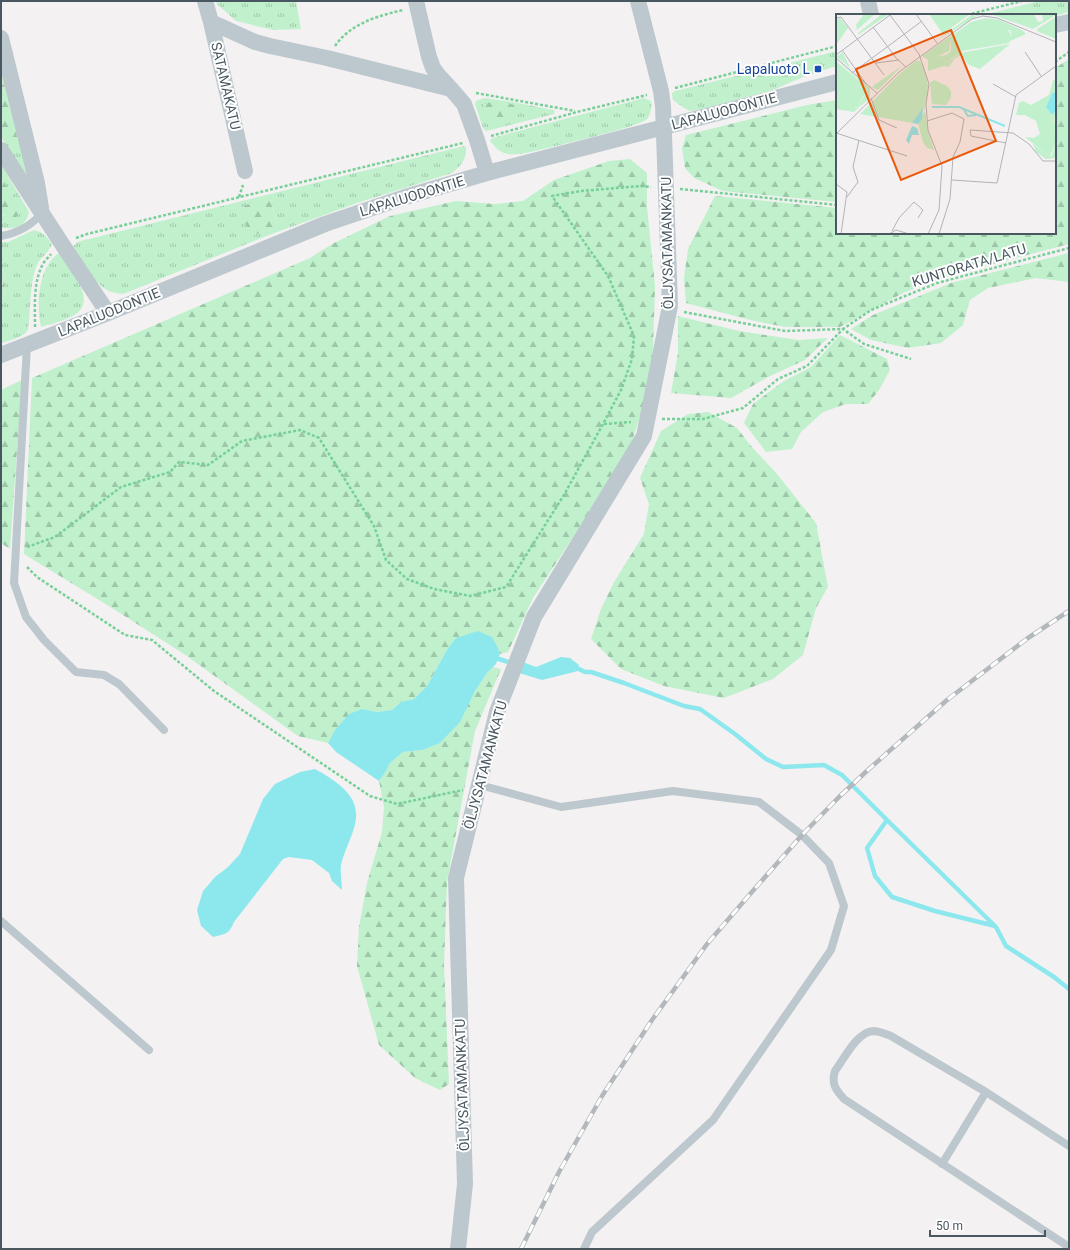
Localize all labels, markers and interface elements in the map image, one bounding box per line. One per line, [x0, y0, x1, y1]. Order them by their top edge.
inset map [836, 14, 1056, 234]
street label: SATAMAKATU [208, 41, 244, 131]
place label: Lapaluoto L [737, 61, 810, 77]
marker: Lapaluoto L [813, 64, 823, 74]
street label: LAPALUODONTIE [670, 89, 778, 133]
street label: LAPALUODONTIE [358, 172, 466, 220]
street label: ÖLJYSATAMANKATU [658, 177, 676, 309]
street label: KUNTORATA/LATU [910, 240, 1028, 290]
street label: LAPALUODONTIE [56, 284, 162, 340]
street label: ÖLJYSATAMANKATU [460, 699, 510, 831]
street label: ÖLJYSATAMANKATU [452, 1018, 472, 1152]
scale bar [930, 1212, 1045, 1238]
text: 50 m [936, 1219, 963, 1233]

